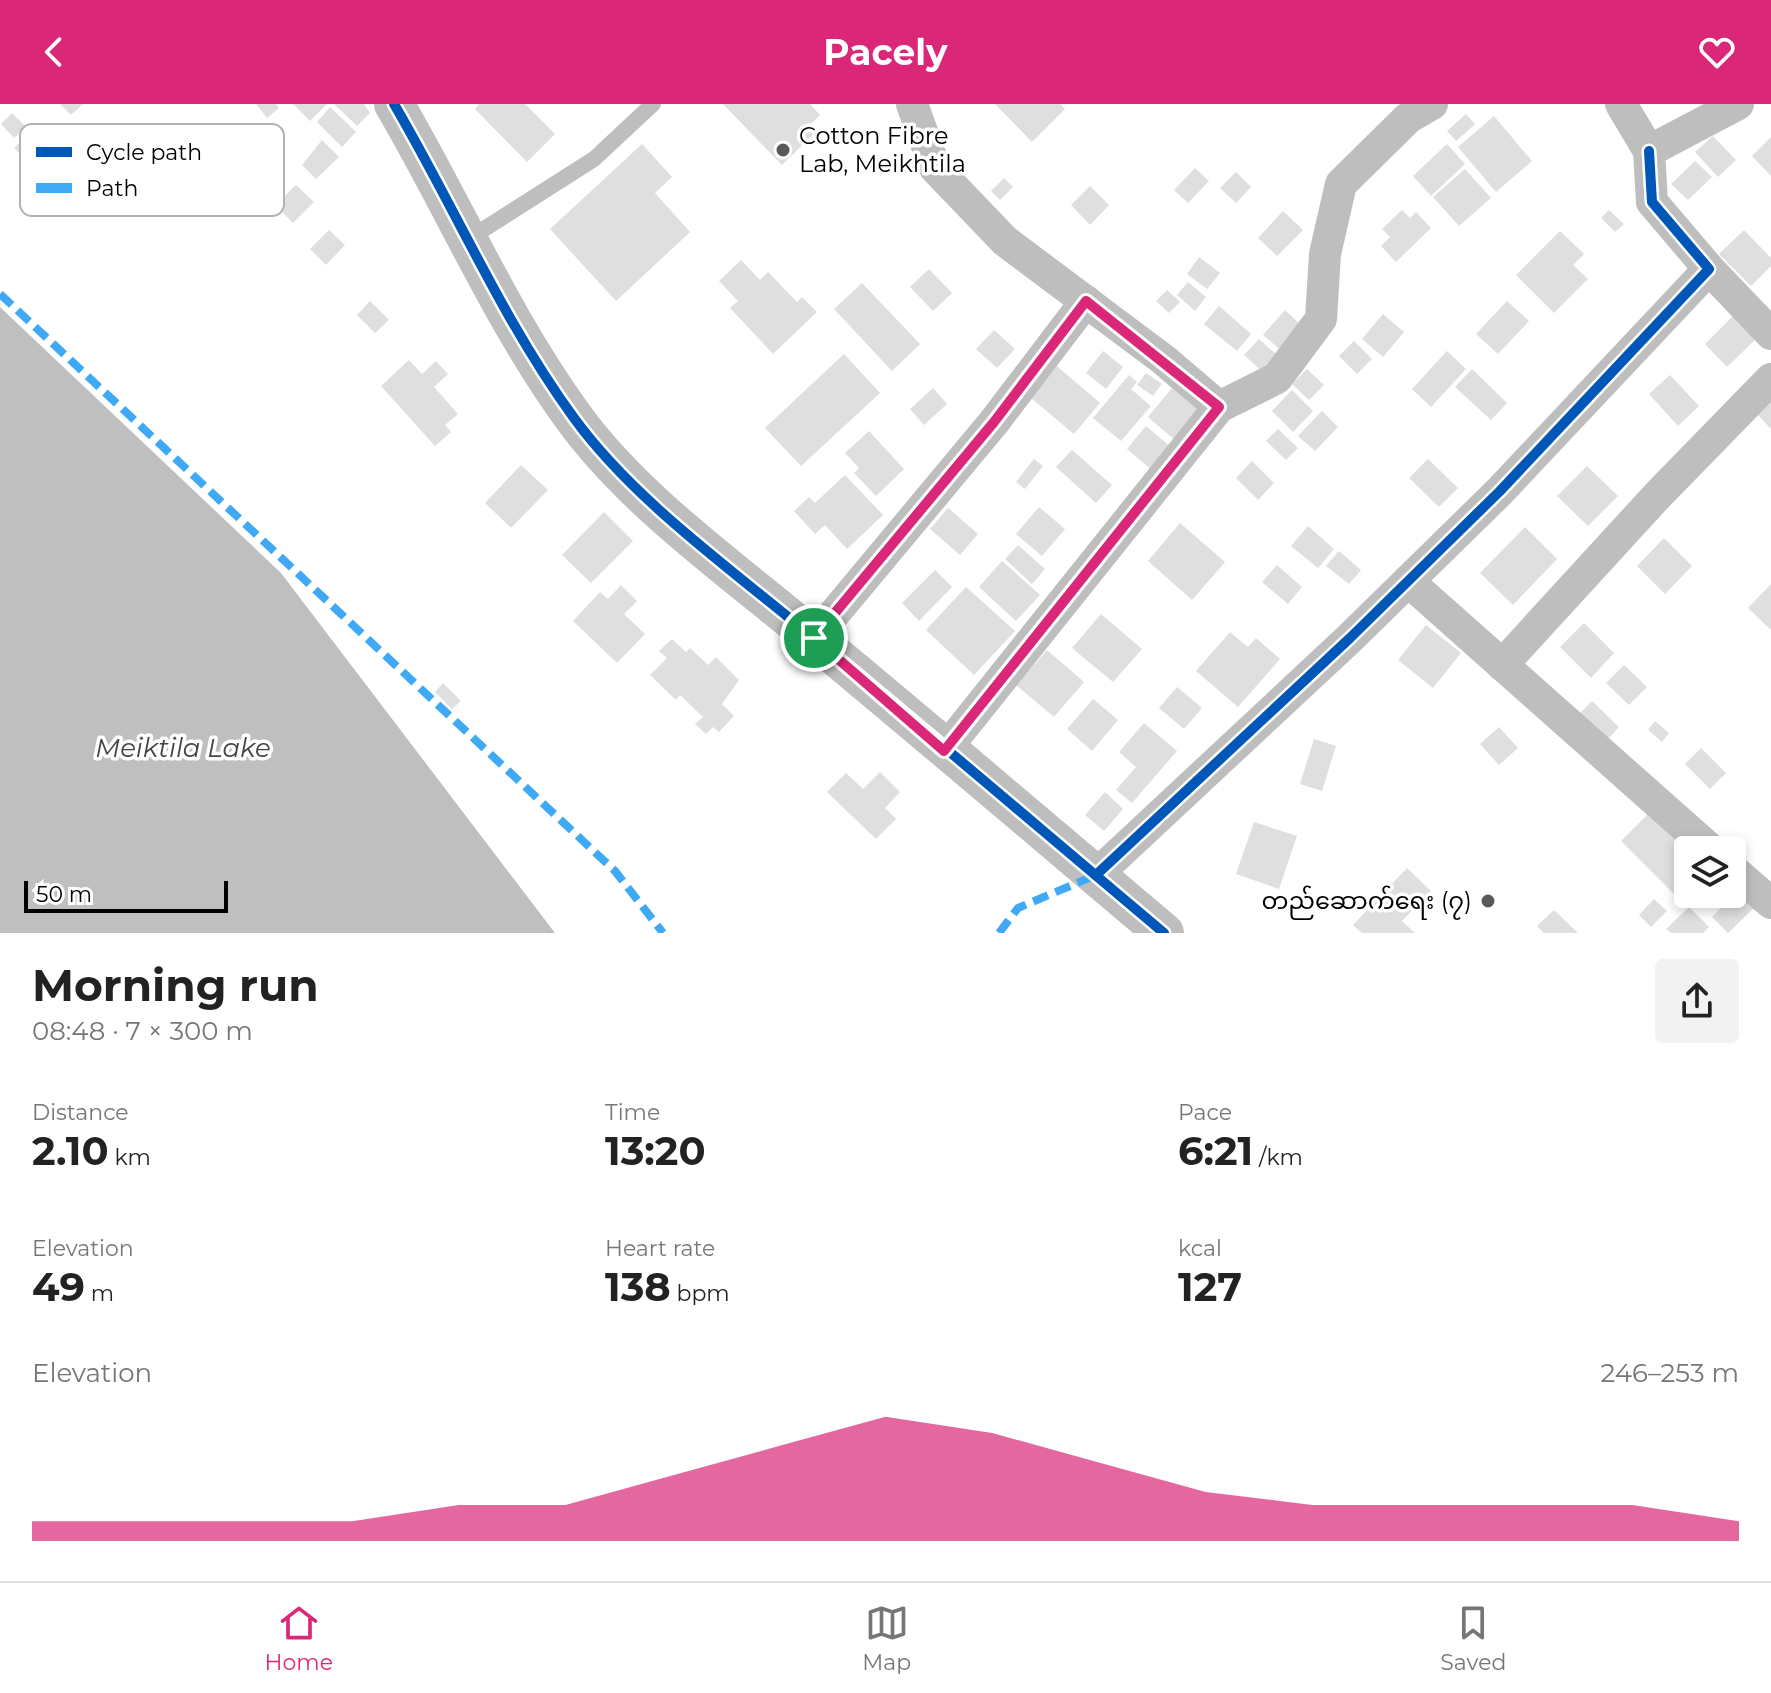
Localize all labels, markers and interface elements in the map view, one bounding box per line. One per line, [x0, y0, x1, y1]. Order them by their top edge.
icon: back [32, 30, 76, 74]
text: Pacely [823, 30, 948, 74]
icon: heart [1695, 30, 1739, 74]
place label: Cotton Fibre Lab, Meikhtila [799, 121, 966, 178]
legend [20, 124, 284, 216]
text: Cycle path [86, 139, 202, 166]
marker: Cotton Fibre Lab, Meikhtila [774, 141, 792, 159]
text: Path [86, 175, 138, 202]
pin [780, 604, 848, 672]
icon: arrive [792, 616, 836, 660]
water label: Meiktila Lake [95, 732, 271, 764]
map controls [1674, 836, 1746, 908]
button: layers [1674, 836, 1746, 908]
scale bar [24, 877, 228, 913]
text: 50 m [36, 881, 92, 908]
place label: တည်ဆောက်ရေး (၇) [1261, 885, 1472, 920]
marker: တည်ဆောက်ရေး (၇) [1479, 892, 1497, 910]
text: Morning run [32, 958, 319, 1012]
button: share [1655, 959, 1739, 1043]
text: 08:48 · 7 × 300 m [32, 1015, 253, 1047]
text: Distance [32, 1099, 129, 1126]
text: Time [605, 1099, 660, 1126]
text: Pace [1178, 1099, 1232, 1126]
text: 2.10 [32, 1126, 109, 1175]
text: 13:20 [605, 1126, 706, 1175]
text: 6:21 [1178, 1126, 1253, 1175]
text: km [109, 1144, 151, 1171]
text: /km [1253, 1144, 1303, 1171]
text: Elevation [32, 1235, 134, 1262]
text: Heart rate [605, 1235, 715, 1262]
text: kcal [1178, 1235, 1222, 1262]
text: 49 [32, 1262, 85, 1311]
text: 138 [605, 1262, 671, 1311]
text: 127 [1178, 1262, 1242, 1311]
text: m [85, 1280, 114, 1307]
text: bpm [671, 1280, 730, 1307]
text: Elevation [32, 1357, 152, 1389]
text: 246–253 m [1601, 1357, 1739, 1389]
tab: Home [265, 1601, 333, 1676]
tab: Map [862, 1601, 911, 1676]
tab: Saved [1440, 1601, 1506, 1676]

